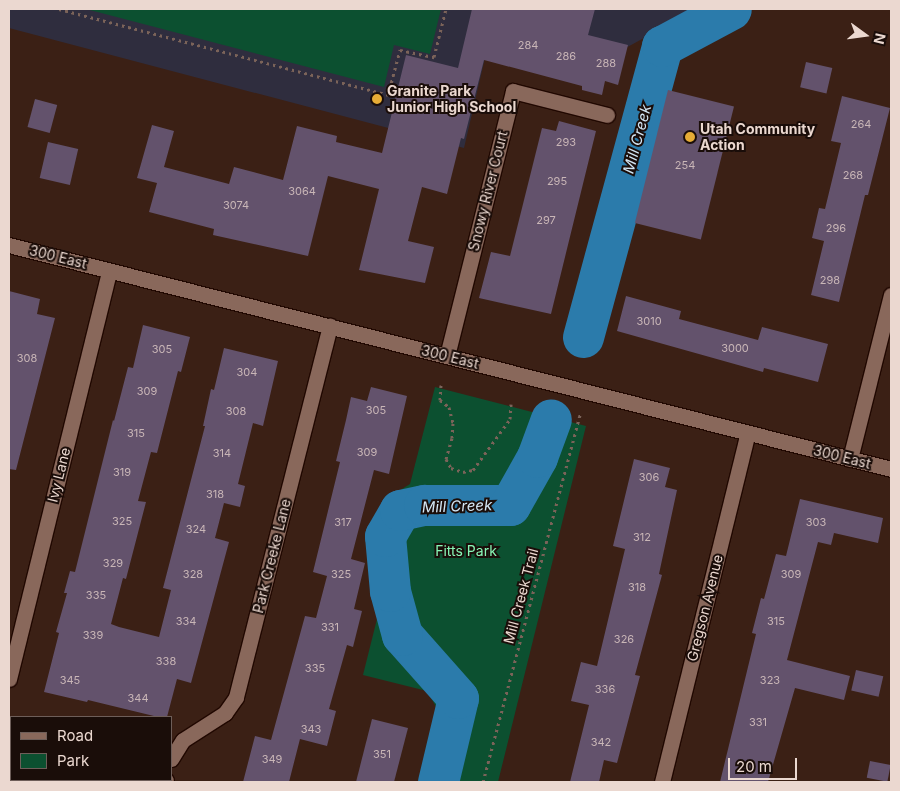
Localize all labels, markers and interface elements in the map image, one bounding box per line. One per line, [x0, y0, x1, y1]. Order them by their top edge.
north arrow [840, 10, 890, 60]
text: N [871, 32, 890, 46]
house number: 284 [518, 38, 538, 52]
house number: 286 [556, 49, 576, 63]
house number: 288 [596, 56, 616, 70]
place label: Granite Park Junior High School [387, 83, 516, 115]
marker: Granite Park Junior High School [371, 93, 383, 105]
water label: Mill Creek [619, 103, 655, 175]
house number: 264 [851, 117, 871, 131]
place label: Utah Community Action [700, 121, 815, 154]
street label: Snowy River Court [465, 129, 511, 253]
marker: Utah Community Action [684, 131, 696, 143]
house number: 293 [556, 135, 576, 149]
house number: 254 [675, 158, 695, 172]
house number: 268 [843, 168, 863, 182]
house number: 295 [547, 174, 567, 188]
house number: 3064 [288, 184, 316, 198]
house number: 3074 [223, 198, 249, 212]
house number: 297 [536, 213, 556, 227]
house number: 296 [826, 221, 846, 235]
street label: 300 East [28, 242, 88, 272]
house number: 298 [820, 273, 840, 287]
house number: 3010 [636, 314, 662, 328]
house number: 3000 [721, 341, 749, 355]
house number: 305 [152, 342, 172, 356]
street label: 300 East [420, 342, 480, 372]
house number: 308 [17, 351, 37, 365]
house number: 304 [237, 365, 257, 379]
house number: 309 [137, 384, 157, 398]
house number: 305 [366, 403, 386, 417]
house number: 308 [226, 404, 246, 418]
house number: 315 [127, 426, 145, 440]
street label: 300 East [812, 442, 872, 472]
house number: 309 [357, 445, 377, 459]
street label: Ivy Lane [44, 446, 74, 504]
house number: 314 [213, 446, 231, 460]
house number: 319 [113, 465, 131, 479]
house number: 306 [639, 470, 659, 484]
house number: 318 [206, 487, 224, 501]
water label: Mill Creek [421, 496, 493, 516]
street label: Park Creeke Lane [250, 497, 294, 615]
house number: 325 [112, 514, 132, 528]
house number: 317 [334, 515, 352, 529]
house number: 303 [806, 515, 826, 529]
house number: 324 [186, 522, 206, 536]
house number: 312 [633, 530, 651, 544]
park label: Fitts Park [435, 543, 497, 559]
street label: Mill Creek Trail [500, 546, 542, 646]
street label: Gregson Avenue [684, 553, 726, 663]
house number: 329 [103, 556, 123, 570]
house number: 328 [183, 567, 203, 581]
house number: 325 [331, 567, 351, 581]
house number: 309 [781, 567, 801, 581]
house number: 318 [628, 580, 646, 594]
house number: 335 [86, 588, 106, 602]
house number: 334 [176, 614, 196, 628]
house number: 315 [767, 614, 785, 628]
house number: 331 [321, 620, 339, 634]
house number: 339 [83, 628, 103, 642]
house number: 326 [614, 632, 634, 646]
house number: 338 [156, 654, 176, 668]
house number: 335 [305, 661, 325, 675]
house number: 345 [60, 673, 80, 687]
house number: 323 [760, 673, 780, 687]
house number: 336 [595, 682, 615, 696]
house number: 344 [127, 691, 149, 705]
house number: 331 [749, 715, 767, 729]
legend [10, 716, 172, 781]
house number: 343 [301, 722, 321, 736]
text: Road [57, 726, 93, 745]
house number: 342 [591, 735, 611, 749]
house number: 351 [373, 747, 391, 761]
scale bar [730, 748, 799, 780]
text: Park [57, 751, 89, 770]
house number: 349 [262, 752, 282, 766]
text: 20 m [736, 757, 772, 776]

